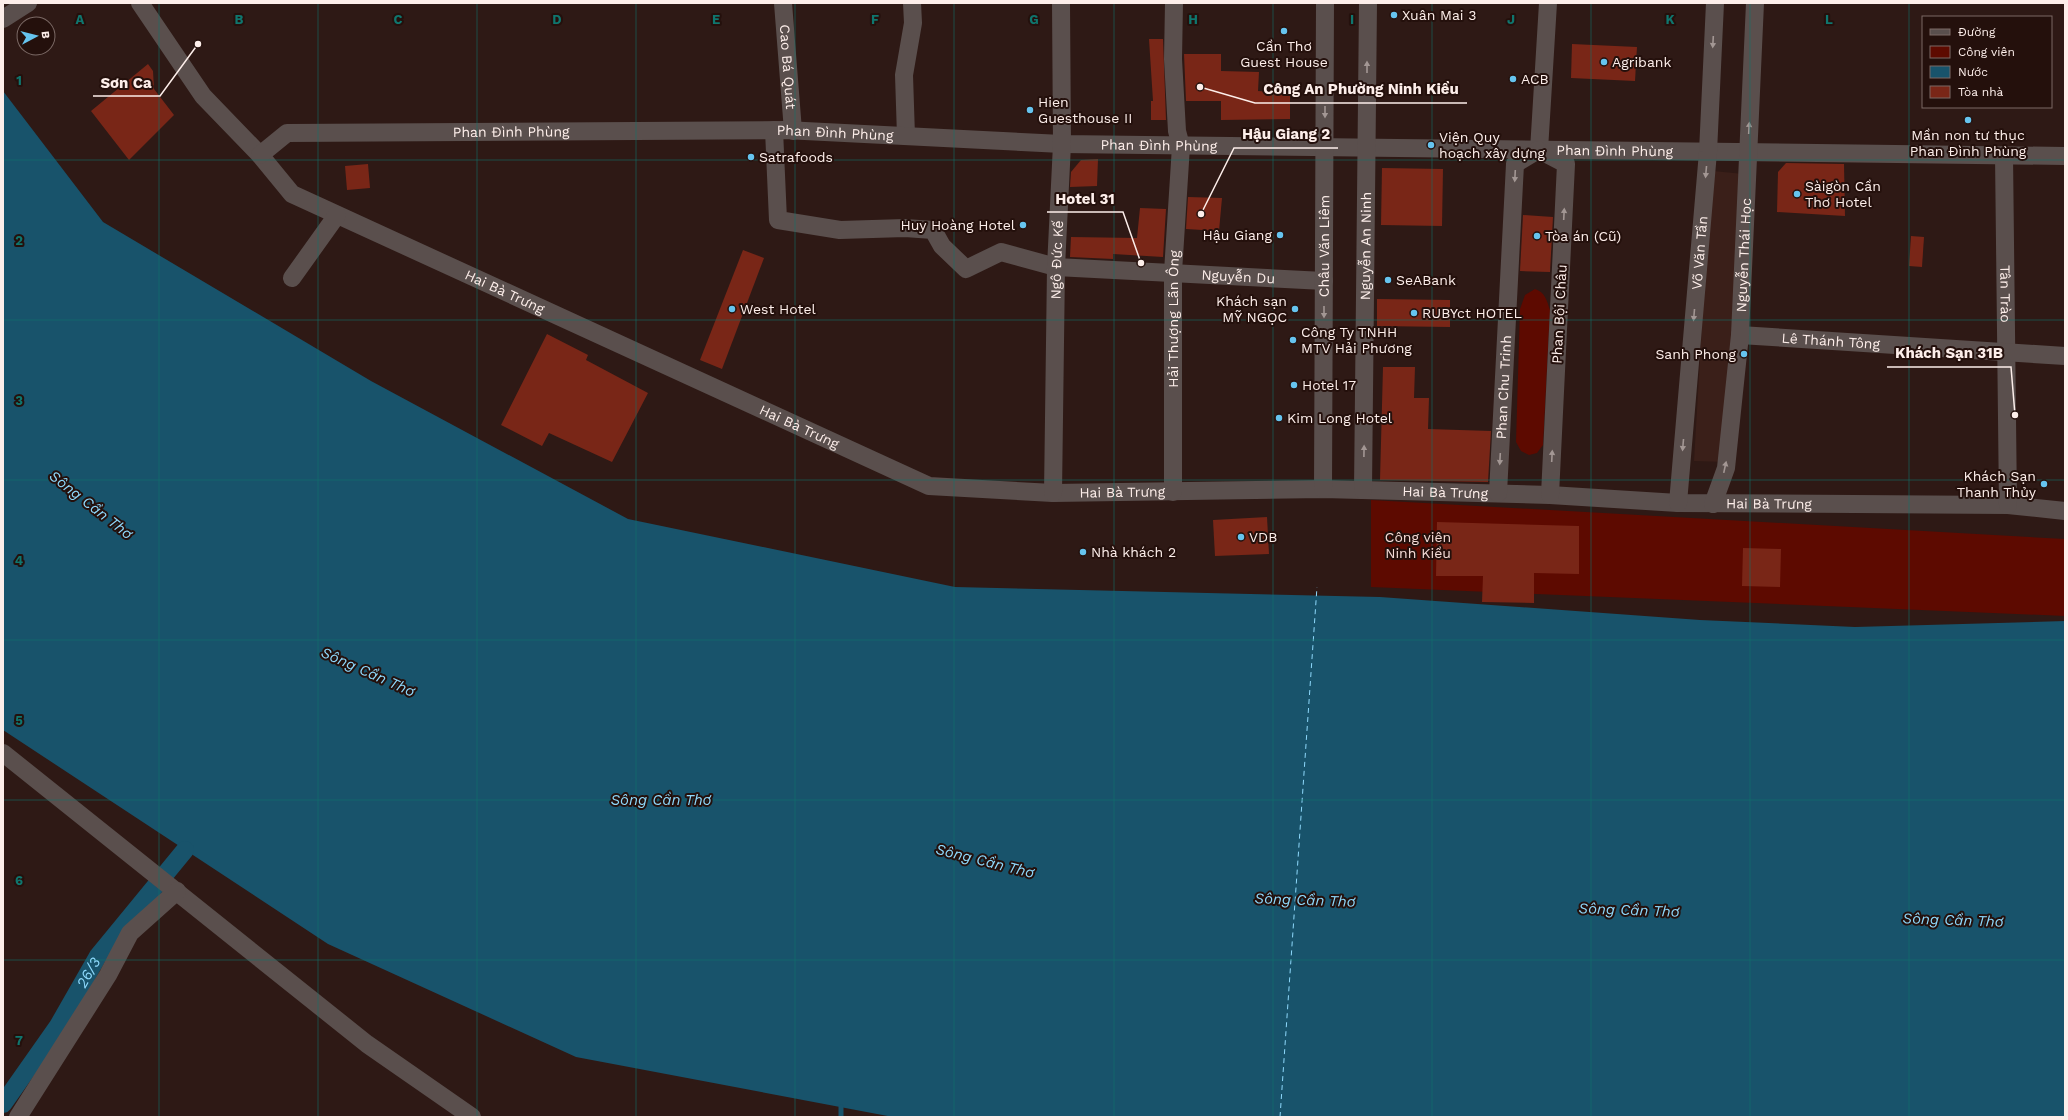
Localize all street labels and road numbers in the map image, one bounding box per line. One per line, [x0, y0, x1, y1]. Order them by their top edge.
street label: Cao Bá Quát [777, 24, 799, 110]
street label: Phan Đình Phùng [777, 122, 894, 143]
street label: Phan Đình Phùng [453, 123, 570, 140]
street label: Phan Đình Phùng [1100, 136, 1218, 154]
street label: Phan Đình Phùng [1556, 142, 1674, 159]
street label: Nguyễn An Ninh [1357, 192, 1374, 300]
street label: Châu Văn Liêm [1316, 195, 1332, 297]
street label: Nguyễn Thái Học [1733, 197, 1754, 313]
street label: Võ Văn Tần [1688, 215, 1710, 290]
street label: Ngô Đức Kế [1048, 220, 1066, 300]
street label: Hải Thượng Lãn Ông [1165, 249, 1182, 388]
street label: Phan Bội Châu [1548, 264, 1570, 364]
street label: Tân Trào [1997, 265, 2014, 323]
street label: Hai Bà Trưng [463, 266, 548, 317]
street label: Nguyễn Du [1201, 267, 1275, 286]
street label: Lê Thánh Tông [1781, 330, 1881, 352]
street label: Phan Chu Trinh [1493, 335, 1514, 440]
street label: Hai Bà Trưng [757, 401, 842, 452]
street label: Hai Bà Trưng [1079, 483, 1166, 501]
street label: Hai Bà Trưng [1402, 483, 1489, 501]
street label: Hai Bà Trưng [1726, 495, 1812, 512]

